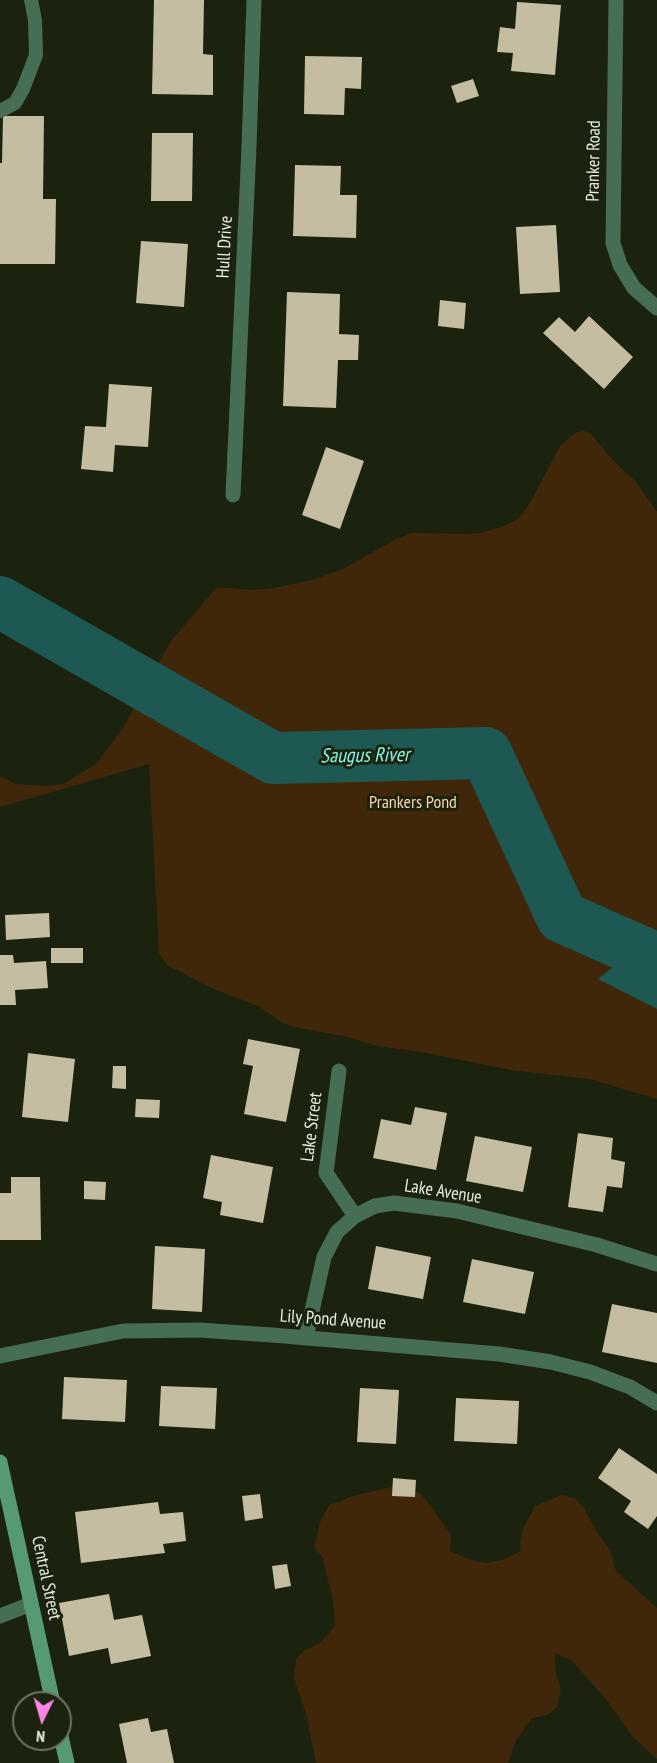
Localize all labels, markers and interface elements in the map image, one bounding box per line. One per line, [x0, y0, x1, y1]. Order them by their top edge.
street label: Pranker Road [582, 120, 606, 202]
street label: Hull Drive [213, 215, 237, 279]
water label: Saugus River [320, 743, 410, 769]
park label: Prankers Pond [369, 792, 457, 814]
street label: Lake Street [297, 1091, 327, 1163]
street label: Lake Avenue [403, 1175, 483, 1209]
street label: Lily Pond Avenue [279, 1306, 387, 1334]
street label: Central Street [27, 1534, 65, 1622]
north arrow [12, 1691, 72, 1751]
text: N [35, 1727, 46, 1747]

